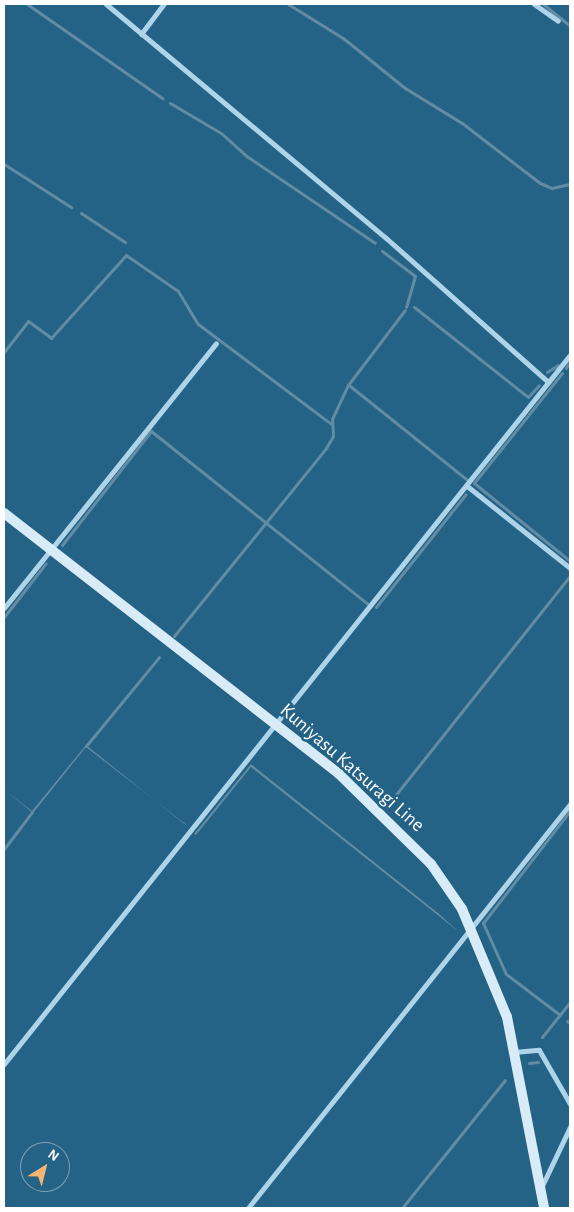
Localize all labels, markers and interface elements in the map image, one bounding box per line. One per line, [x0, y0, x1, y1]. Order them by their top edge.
street label: Kuniyasu Katsuragi Line [275, 699, 429, 837]
north arrow [20, 1142, 70, 1192]
text: N [45, 1147, 61, 1164]

